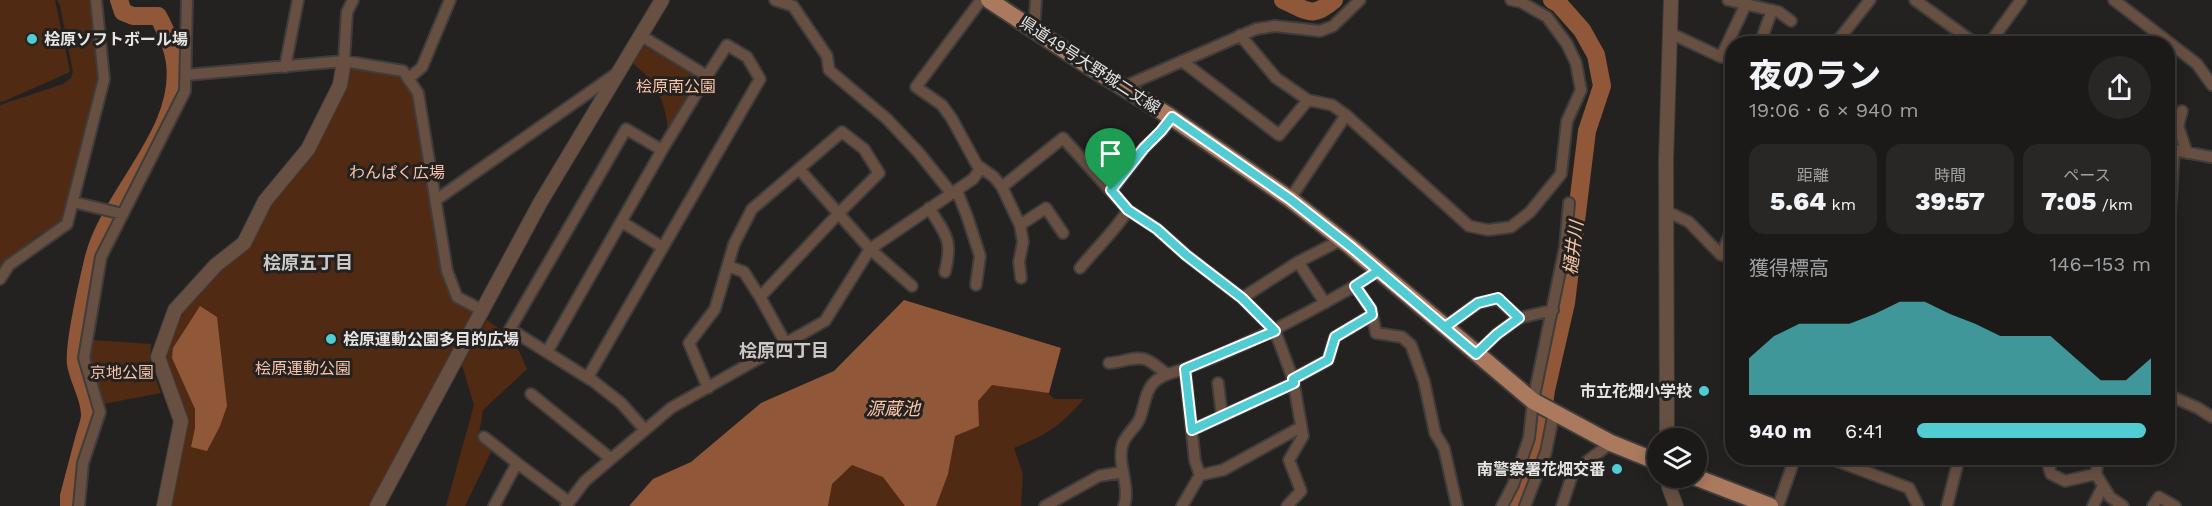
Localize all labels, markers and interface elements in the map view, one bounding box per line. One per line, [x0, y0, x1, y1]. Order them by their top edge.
street label: 県道49号大野城二丈線 [1016, 12, 1164, 118]
place label: 桧原ソフトボール場 [44, 30, 188, 49]
marker: 桧原ソフトボール場 [25, 32, 39, 46]
text: 夜のラン [1749, 56, 1881, 95]
button: share [2088, 56, 2151, 119]
park label: 桧原南公園 [636, 77, 716, 96]
text: 19:06 · 6 × 940 m [1749, 98, 1919, 122]
pin [1085, 128, 1136, 190]
icon: arrive [1094, 137, 1127, 170]
park label: わんぱく広場 [349, 163, 445, 182]
text: 距離 [1797, 166, 1829, 185]
text: 時間 [1934, 166, 1966, 185]
text: ペース [2063, 166, 2111, 185]
text: 5.64 [1770, 186, 1826, 216]
text: 39:57 [1915, 186, 1985, 216]
text: 7:05 [2041, 186, 2096, 216]
text: km [1826, 195, 1856, 214]
text: /km [2096, 195, 2133, 214]
water label: 樋井川 [1559, 218, 1587, 276]
district label: 桧原五丁目 [263, 252, 353, 273]
text: 146–153 m [2049, 252, 2151, 276]
text: 獲得標高 [1749, 256, 1829, 280]
place label: 桧原運動公園多目的広場 [343, 330, 519, 349]
marker: 桧原運動公園多目的広場 [324, 332, 338, 346]
district label: 桧原四丁目 [739, 340, 829, 361]
park label: 桧原運動公園 [255, 359, 351, 378]
park label: 京地公園 [90, 363, 154, 382]
place label: 市立花畑小学校 [1580, 382, 1692, 401]
marker: 市立花畑小学校 [1697, 384, 1711, 398]
water label: 源蔵池 [866, 398, 922, 419]
text: 940 m [1749, 419, 1812, 443]
text: 6:41 [1845, 419, 1883, 443]
map controls [1647, 428, 1707, 488]
button: layers [1647, 428, 1707, 488]
place label: 南警察署花畑交番 [1477, 460, 1605, 479]
marker: 南警察署花畑交番 [1610, 462, 1624, 476]

